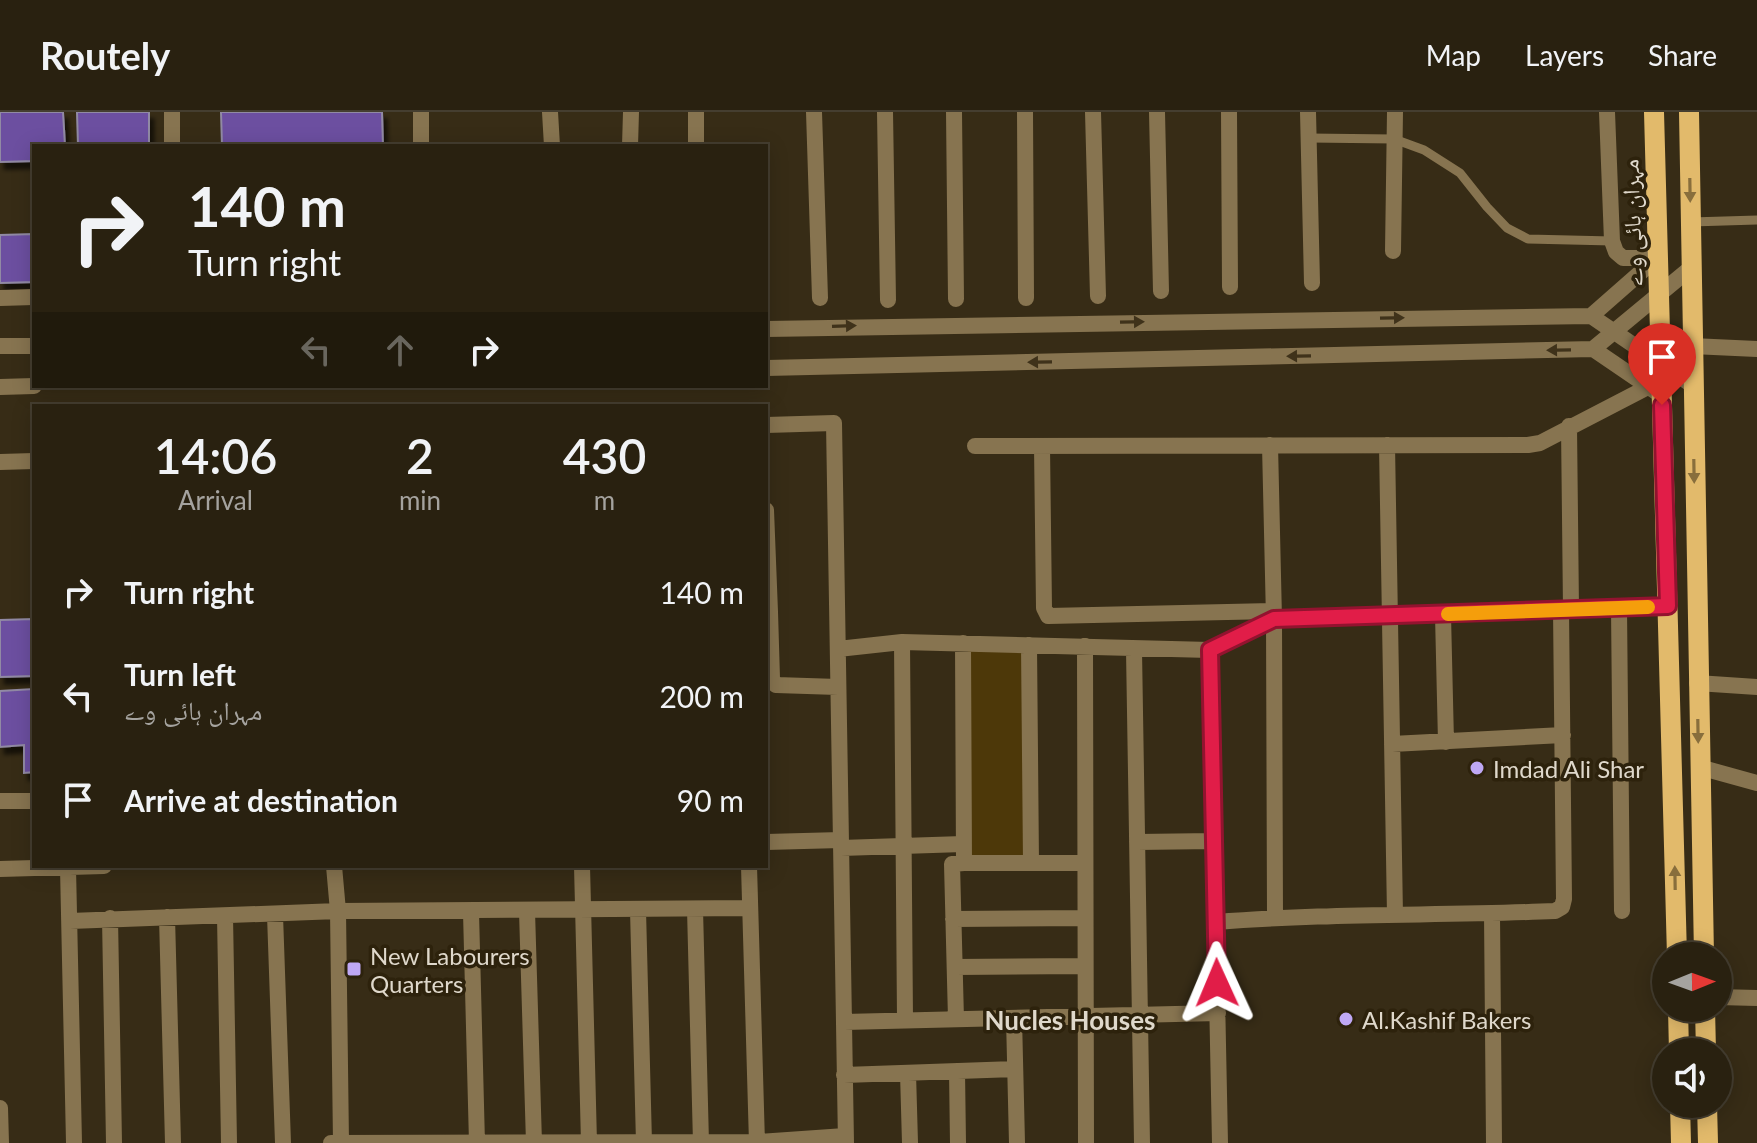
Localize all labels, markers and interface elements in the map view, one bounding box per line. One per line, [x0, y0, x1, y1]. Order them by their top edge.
text: Routely [40, 32, 170, 78]
text: Map [1426, 38, 1481, 72]
text: Layers [1525, 38, 1604, 72]
text: Share [1648, 38, 1717, 72]
street label: مہران ہائی وے [1614, 159, 1649, 287]
text: 140 m [188, 172, 346, 239]
icon: right [56, 176, 160, 280]
one-way arrow [1684, 178, 1697, 203]
text: Turn right [188, 240, 341, 284]
one-way arrow [1380, 312, 1405, 325]
one-way arrow [1120, 316, 1145, 328]
one-way arrow [832, 320, 857, 333]
pin [1628, 323, 1696, 405]
icon: left [294, 328, 338, 372]
icon: ahead [378, 328, 422, 372]
icon: right [462, 328, 506, 372]
icon: arrive [1640, 335, 1684, 379]
one-way arrow [1546, 343, 1571, 356]
one-way arrow [1286, 349, 1311, 362]
one-way arrow [1027, 356, 1052, 368]
text: 14:06 [154, 427, 277, 484]
text: 2 [406, 427, 434, 484]
text: 430 [563, 427, 646, 484]
one-way arrow [1688, 459, 1700, 484]
text: Arrival [178, 484, 253, 516]
text: min [399, 484, 441, 516]
text: m [594, 484, 615, 516]
icon: right [56, 570, 100, 614]
text: Turn right [124, 574, 254, 610]
text: 140 m [659, 574, 744, 610]
text: Turn left [124, 656, 236, 692]
icon: left [56, 674, 100, 718]
text: 200 m [659, 678, 744, 714]
text: مہران ہائی وے [124, 694, 262, 726]
one-way arrow [1692, 719, 1705, 744]
place label: Imdad Ali Shar [1493, 754, 1644, 783]
marker: Imdad Ali Shar [1468, 759, 1486, 777]
icon: arrive [56, 778, 100, 822]
text: Arrive at destination [124, 782, 398, 818]
text: 90 m [677, 782, 744, 818]
one-way arrow [1668, 865, 1681, 890]
place label: New Labourers Quarters [370, 941, 530, 998]
position arrow [1175, 941, 1259, 1025]
north arrow [1652, 942, 1732, 1022]
map controls [1652, 942, 1732, 1118]
marker: New Labourers Quarters [345, 960, 363, 978]
district label: Nucles Houses [984, 1004, 1156, 1036]
place label: Al.Kashif Bakers [1362, 1005, 1531, 1034]
marker: Al.Kashif Bakers [1337, 1010, 1355, 1028]
button: sound [1652, 1038, 1732, 1118]

